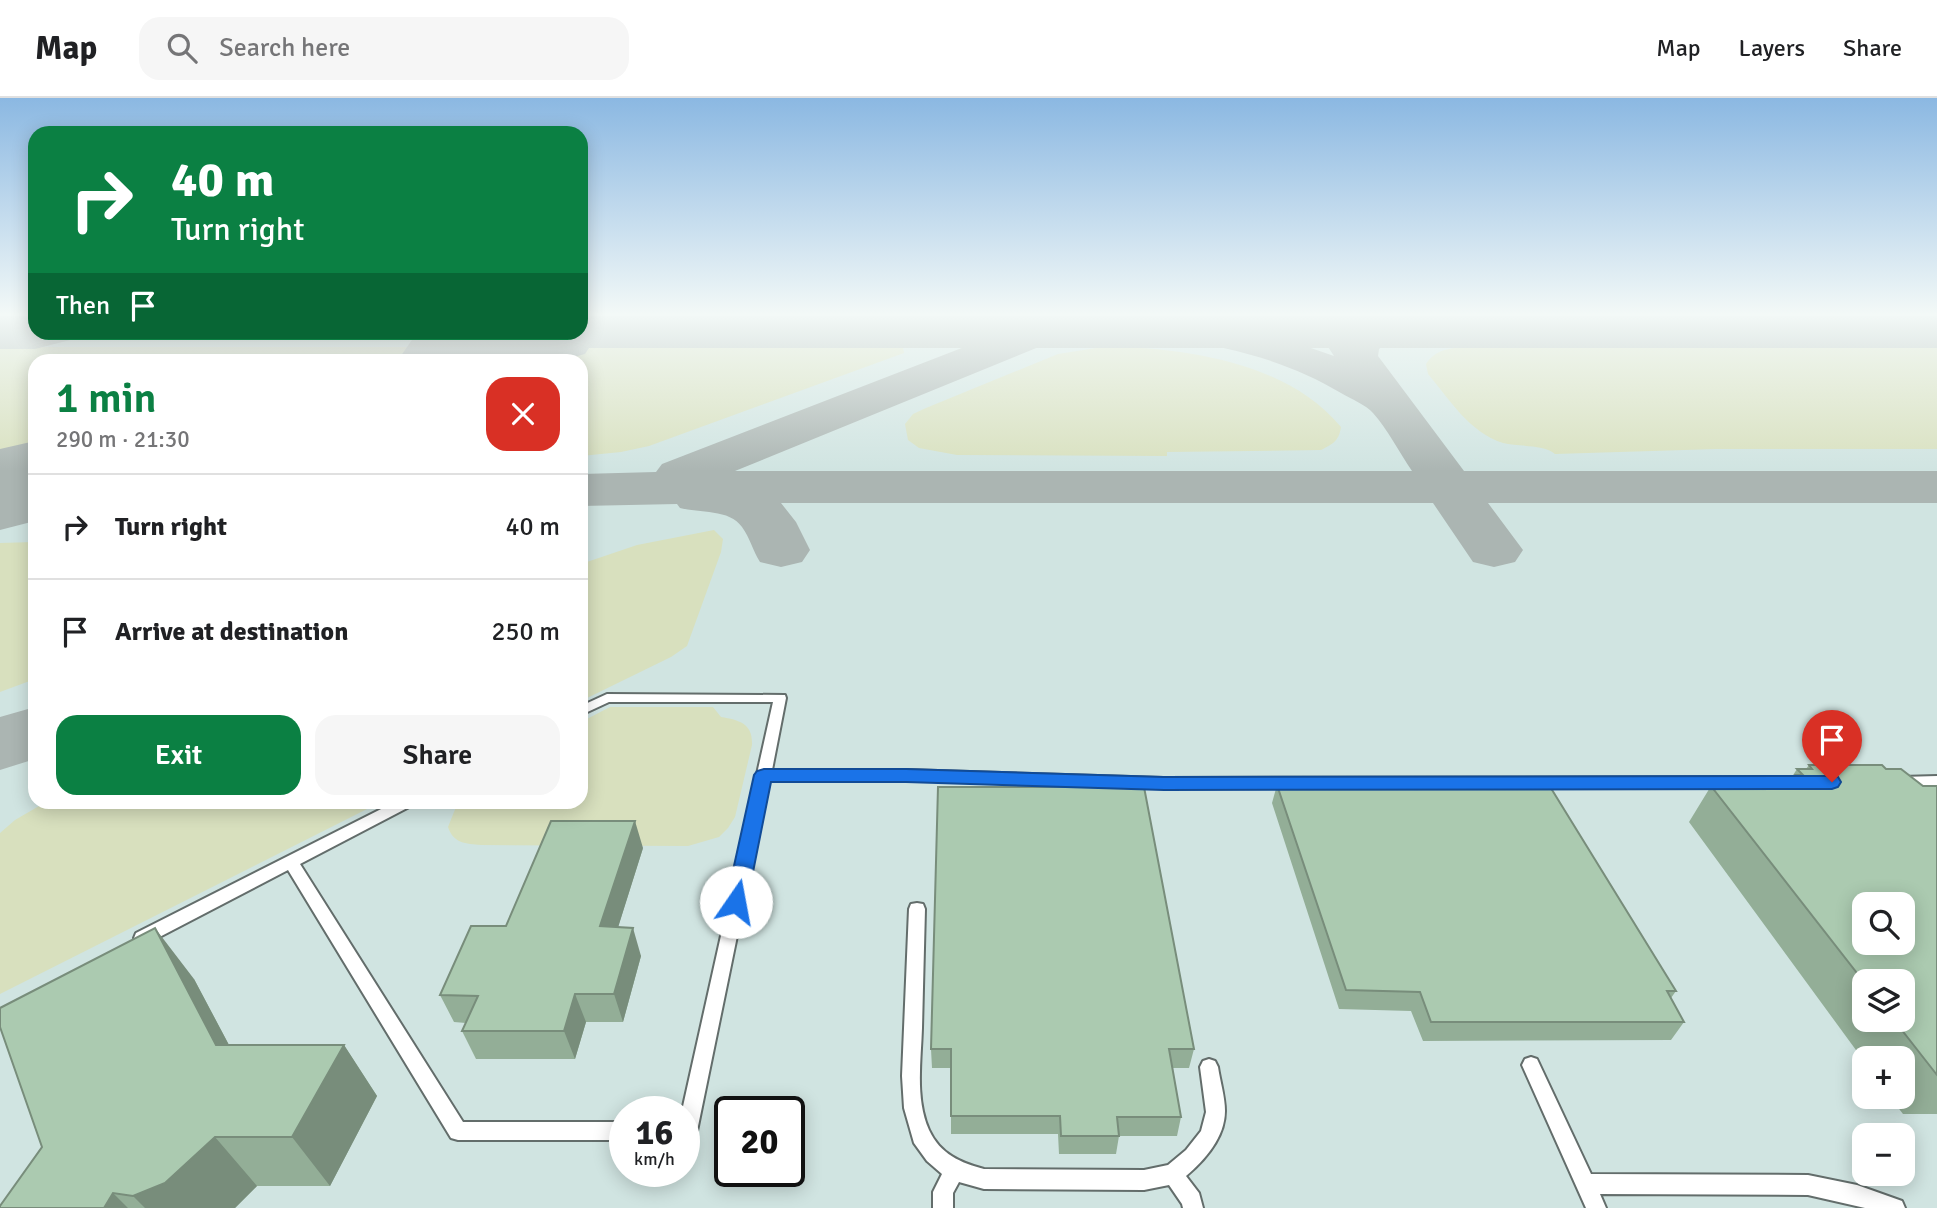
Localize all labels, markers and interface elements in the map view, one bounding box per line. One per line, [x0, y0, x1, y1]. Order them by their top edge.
search box [139, 17, 629, 80]
text: Map [35, 28, 97, 69]
icon: search [163, 29, 201, 67]
text: Search here [219, 32, 350, 64]
text: Map [1656, 33, 1701, 63]
text: Layers [1739, 33, 1805, 63]
text: Share [1843, 33, 1902, 63]
text: 40 m [171, 150, 274, 210]
icon: right [56, 154, 147, 245]
text: Turn right [171, 210, 304, 249]
icon: arrive [124, 287, 162, 325]
text: Then [56, 290, 110, 322]
text: 1 min [56, 373, 157, 424]
button: close [486, 377, 560, 451]
text: 290 m · 21:30 [56, 425, 190, 454]
icon: right [56, 508, 94, 546]
text: Turn right [115, 511, 227, 543]
text: 40 m [505, 511, 560, 543]
icon: arrive [56, 613, 94, 651]
text: Arrive at destination [115, 616, 348, 648]
text: 250 m [491, 616, 560, 648]
pin [1802, 710, 1862, 782]
button: Exit [56, 715, 301, 795]
button: Share [315, 715, 560, 795]
icon: arrive [1813, 721, 1851, 759]
position arrow [699, 865, 773, 939]
map controls [1852, 892, 1915, 1186]
button: search [1852, 892, 1915, 955]
button: layers [1852, 969, 1915, 1032]
button: + [1852, 1046, 1915, 1109]
speed limit sign: 20 [714, 1096, 805, 1187]
text: 16 [636, 1111, 673, 1154]
button: − [1852, 1123, 1915, 1186]
text: km/h [634, 1148, 675, 1170]

